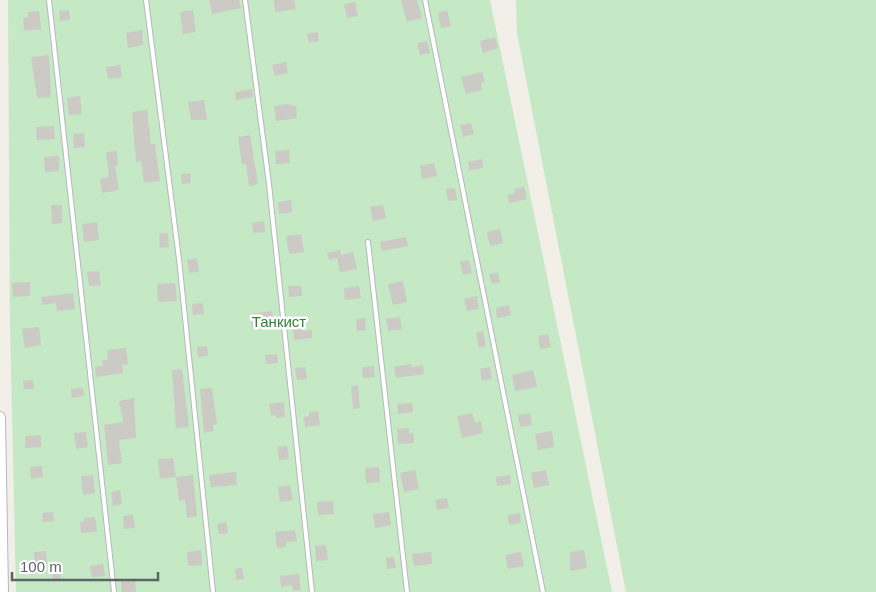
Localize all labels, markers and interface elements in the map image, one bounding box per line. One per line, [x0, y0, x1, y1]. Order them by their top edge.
park label: Танкист [252, 313, 306, 330]
scale bar [12, 550, 159, 582]
text: 100 m [20, 558, 62, 575]

